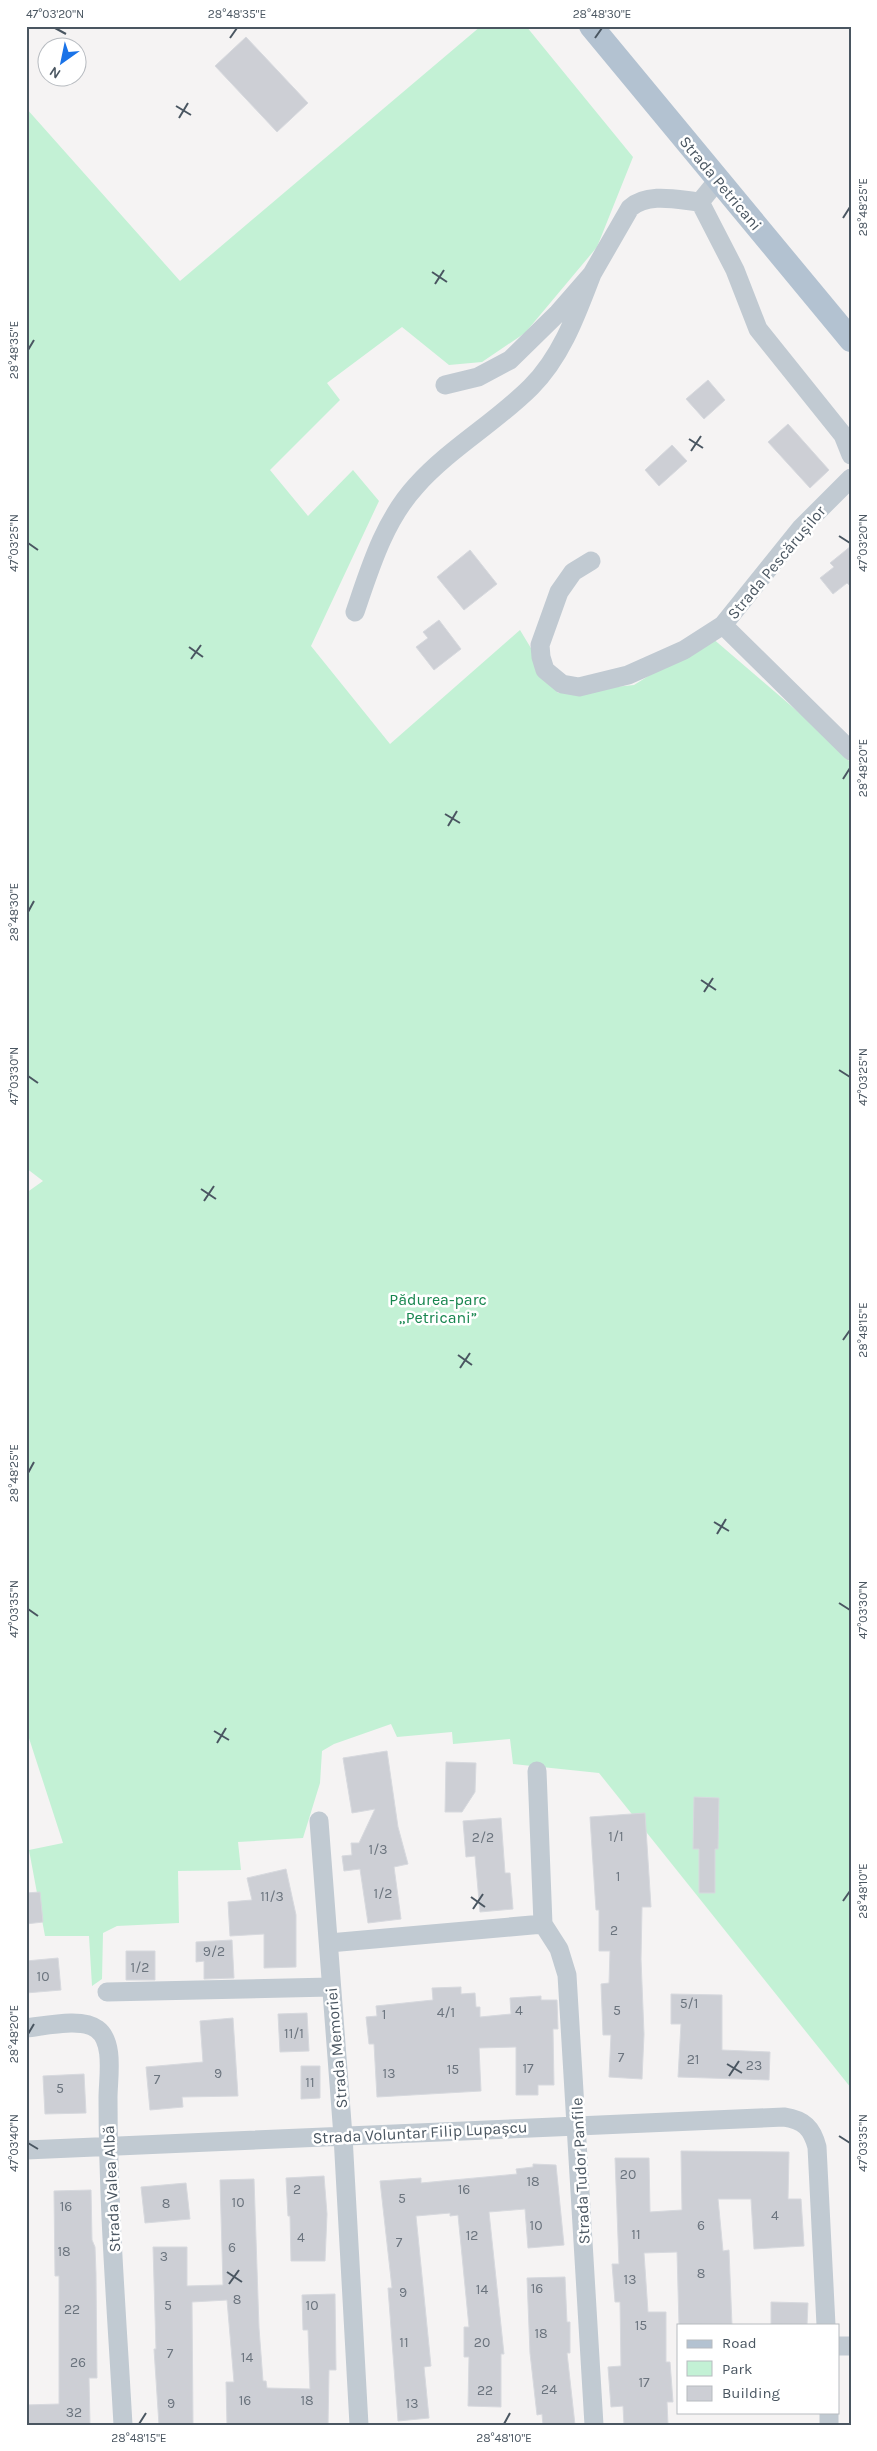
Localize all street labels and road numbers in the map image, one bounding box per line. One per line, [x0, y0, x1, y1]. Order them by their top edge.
street label: Strada Petricani [676, 132, 766, 234]
street label: Strada Pescărușilor [723, 501, 830, 623]
street label: Strada Memoriei [322, 1987, 351, 2109]
street label: Strada Tudor Panfile [567, 2097, 594, 2245]
street label: Strada Voluntar Filip Lupașcu [312, 2117, 528, 2148]
street label: Strada Valea Albă [99, 2125, 124, 2253]

